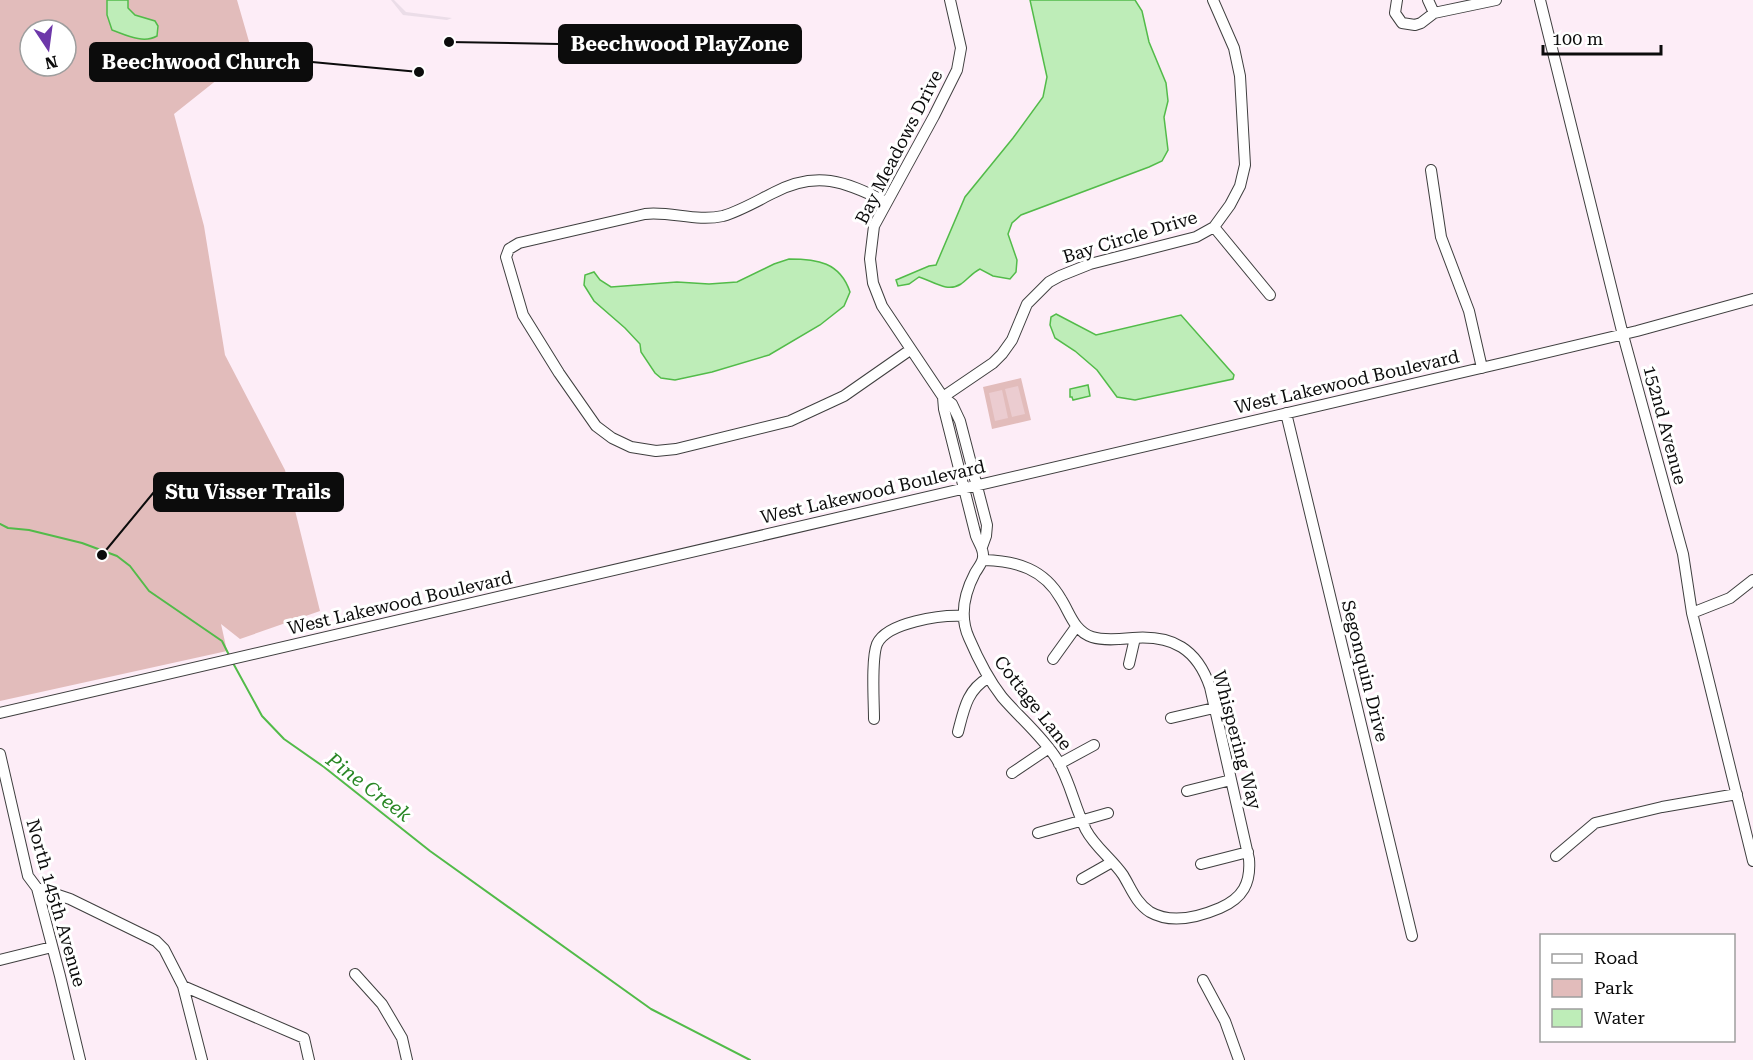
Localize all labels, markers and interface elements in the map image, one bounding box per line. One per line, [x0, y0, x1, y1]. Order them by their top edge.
north arrow [18, 18, 78, 78]
scale bar [1543, 18, 1662, 56]
callout: Beechwood PlayZone [559, 25, 801, 63]
text: 100 m [1552, 28, 1603, 49]
text: Beechwood PlayZone [571, 32, 790, 56]
callout: Beechwood Church [90, 43, 312, 81]
text: Beechwood Church [102, 50, 301, 74]
text: N [43, 51, 59, 73]
street label: Bay Meadows Drive [851, 66, 947, 227]
street label: Bay Circle Drive [1060, 206, 1200, 267]
street label: West Lakewood Boulevard [1233, 345, 1462, 418]
street label: 152nd Avenue [1639, 363, 1692, 487]
street label: West Lakewood Boulevard [759, 455, 988, 528]
callout: Stu Visser Trails [154, 473, 343, 511]
text: Stu Visser Trails [165, 480, 331, 504]
street label: West Lakewood Boulevard [286, 566, 515, 639]
street label: Segonquin Drive [1338, 598, 1393, 744]
street label: Cottage Lane [990, 651, 1077, 754]
street label: Whispering Way [1209, 668, 1266, 812]
water label: Pine Creek [321, 747, 416, 827]
street label: North 145th Avenue [22, 817, 91, 989]
legend [1540, 934, 1735, 1042]
text: Road [1594, 947, 1639, 968]
text: Park [1594, 977, 1634, 998]
text: Water [1594, 1007, 1645, 1028]

